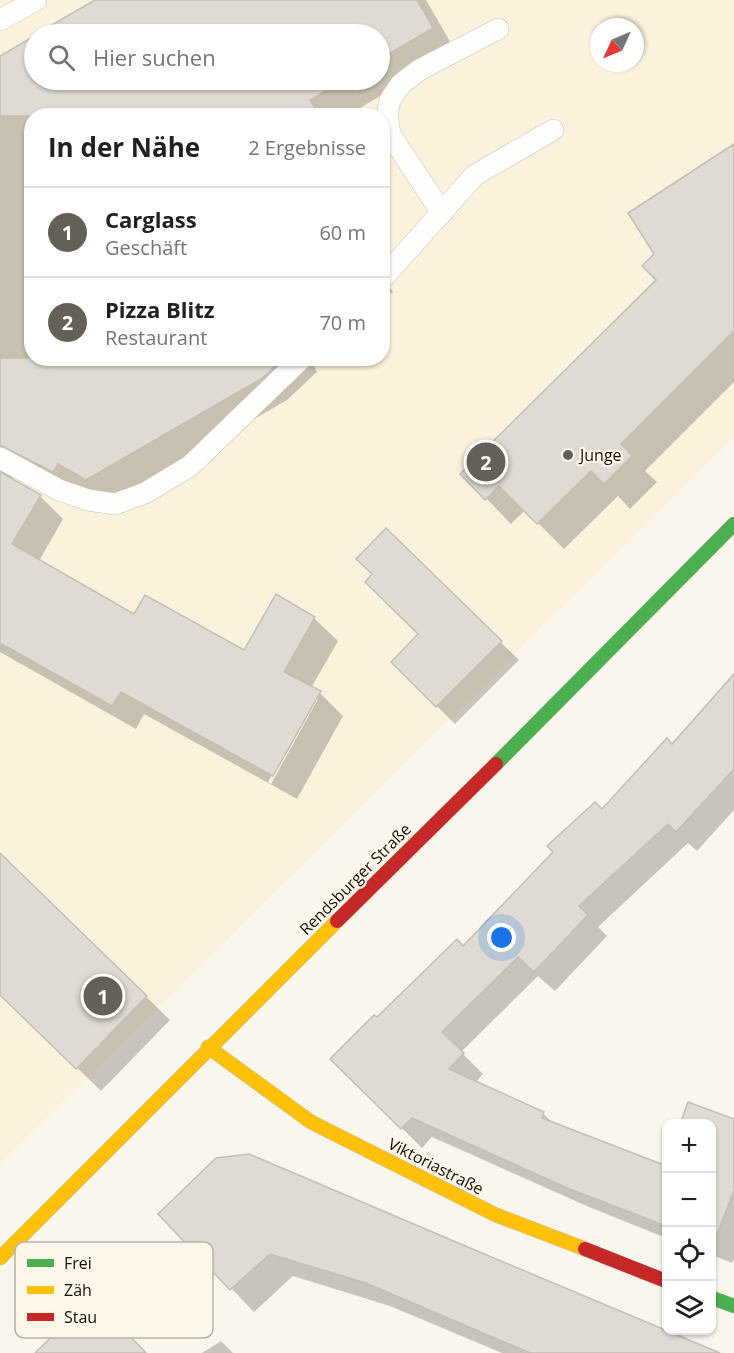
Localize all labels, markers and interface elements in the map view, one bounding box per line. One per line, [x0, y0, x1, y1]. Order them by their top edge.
north arrow [590, 18, 644, 72]
search box [24, 24, 390, 90]
icon: search [45, 41, 78, 74]
text: Hier suchen [93, 42, 216, 72]
text: In der Nähe [48, 129, 200, 165]
text: 2 Ergebnisse [248, 134, 366, 161]
text: Carglass [105, 204, 197, 234]
text: 1 [62, 219, 73, 246]
text: 60 m [319, 219, 366, 246]
text: Geschäft [105, 234, 187, 261]
text: Pizza Blitz [105, 294, 214, 324]
text: 2 [62, 309, 73, 336]
text: 70 m [319, 309, 366, 336]
text: Restaurant [105, 324, 207, 351]
pin: 2 [466, 440, 506, 484]
place label: Junge [578, 444, 622, 466]
marker: Junge [561, 448, 575, 462]
street label: Rendsburger Straße [294, 818, 416, 940]
your location [487, 923, 516, 952]
pin: 1 [84, 974, 122, 1018]
map controls [662, 1119, 716, 1335]
button: + [662, 1119, 716, 1173]
street label: Viktoriastraße [384, 1132, 488, 1200]
button: − [662, 1173, 716, 1227]
button: locate [662, 1227, 716, 1281]
legend [15, 1242, 213, 1338]
text: Frei [64, 1252, 92, 1274]
text: Zäh [64, 1279, 92, 1301]
button: layers [662, 1281, 716, 1335]
text: Stau [64, 1306, 97, 1328]

